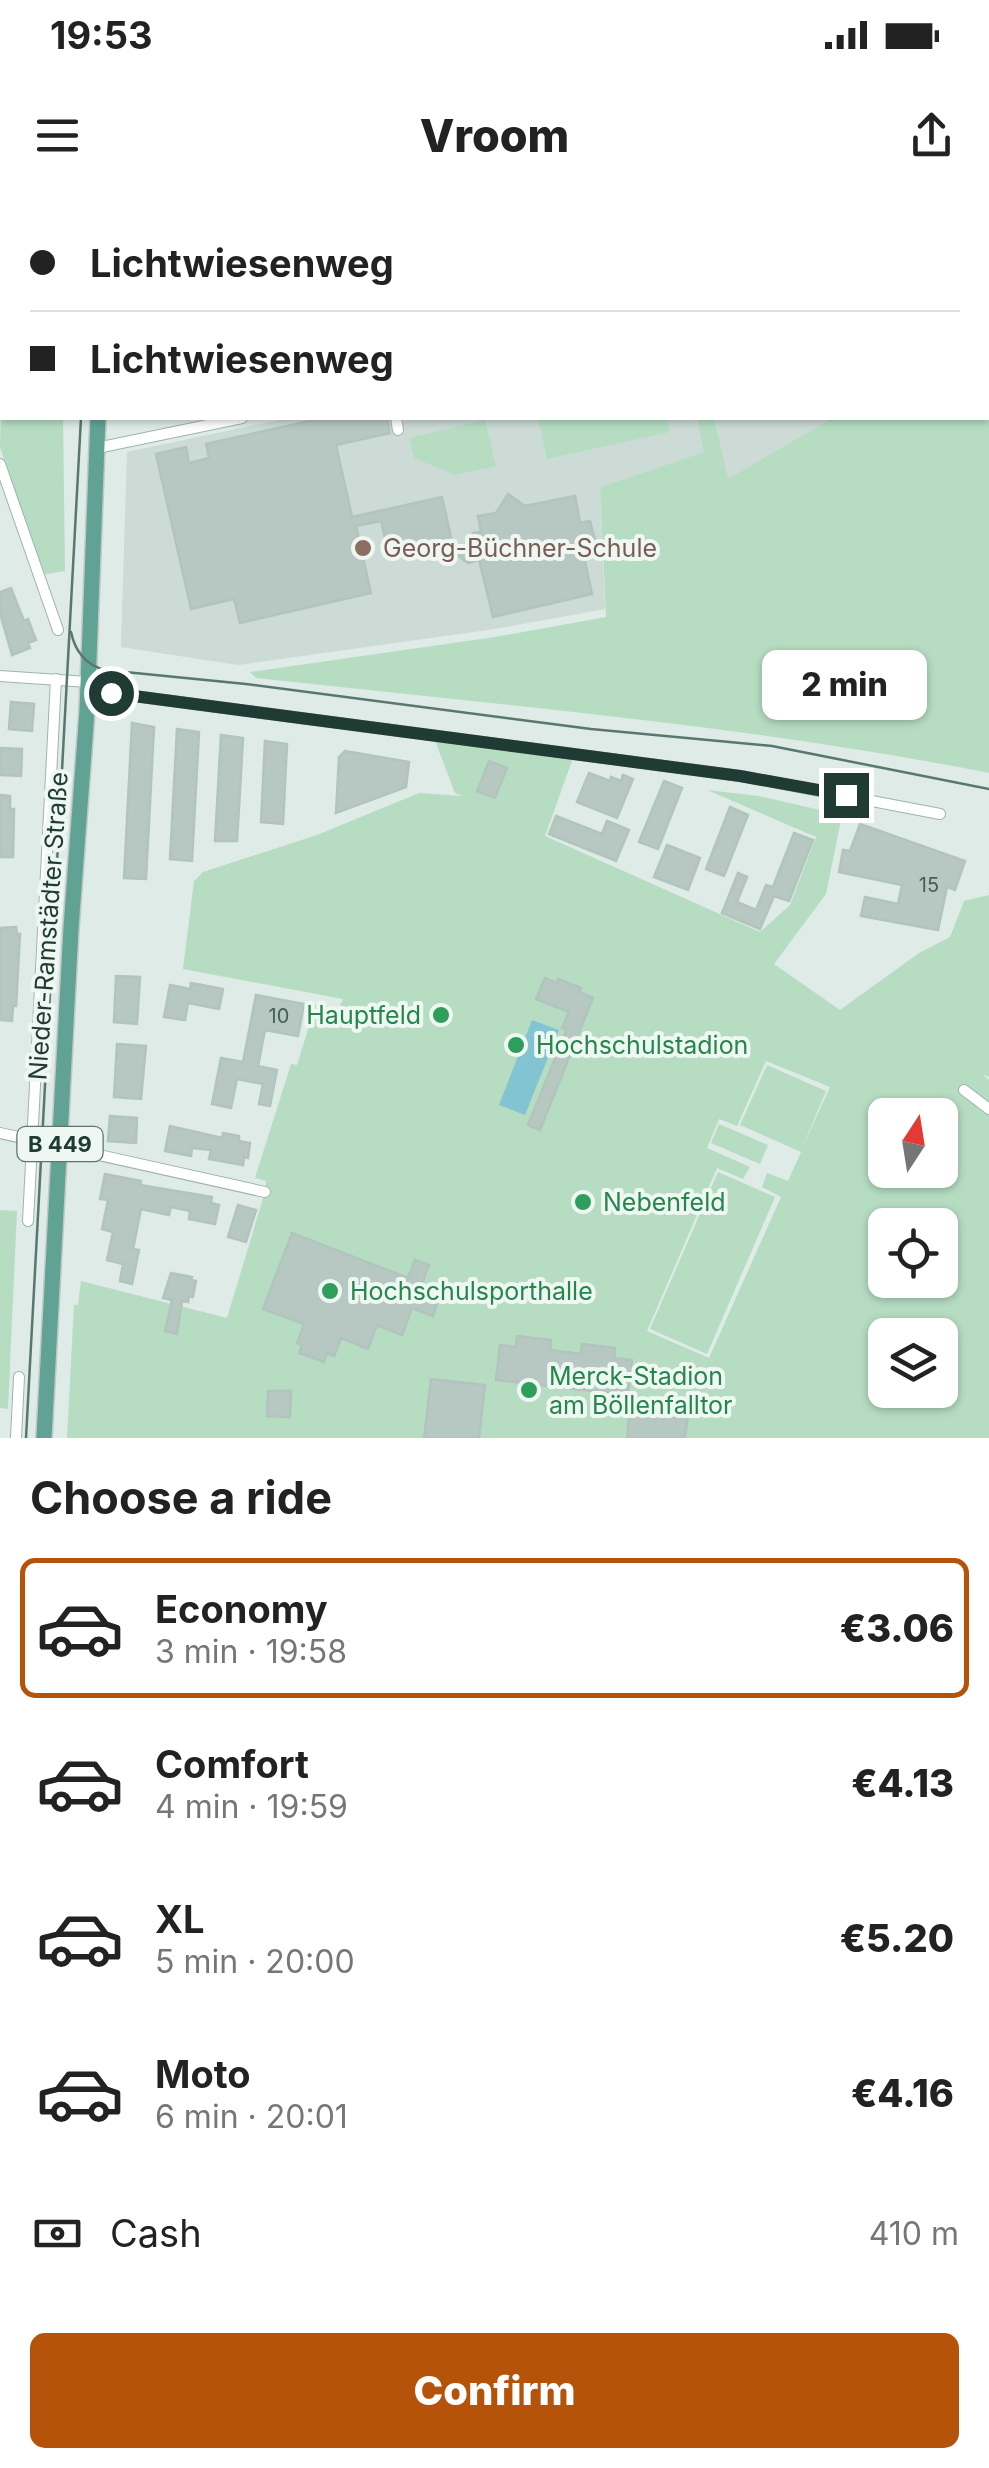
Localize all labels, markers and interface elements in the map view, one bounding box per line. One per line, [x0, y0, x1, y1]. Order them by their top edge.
text: 19:53 [50, 12, 153, 58]
icon: menu [30, 108, 85, 163]
text: Vroom [420, 108, 569, 163]
icon: share [904, 108, 959, 163]
text: Lichtwiesenweg [90, 240, 394, 286]
text: Lichtwiesenweg [90, 336, 394, 382]
place label: Georg-Büchner-Schule [383, 533, 657, 563]
marker: Georg-Büchner-Schule [352, 537, 374, 559]
callout: 2 min [764, 650, 928, 720]
text: 2 min [801, 665, 888, 704]
route start [89, 671, 134, 716]
street label: Nieder-Ramstädter Straße [22, 771, 74, 1081]
route end [824, 773, 869, 818]
house number: 15 [919, 873, 939, 897]
place label: Hauptfeld [306, 1000, 421, 1030]
house number: 10 [269, 1004, 289, 1028]
marker: Hauptfeld [430, 1004, 452, 1026]
place label: Hochschulstadion [536, 1030, 748, 1060]
marker: Hochschulstadion [505, 1034, 527, 1056]
north arrow [868, 1098, 958, 1188]
map controls [868, 1098, 958, 1408]
road number: B 449 [18, 1127, 102, 1161]
place label: Nebenfeld [603, 1187, 726, 1217]
marker: Nebenfeld [572, 1191, 594, 1213]
button: locate [868, 1208, 958, 1298]
place label: Hochschulsporthalle [350, 1276, 593, 1306]
marker: Hochschulsporthalle [319, 1280, 341, 1302]
button: layers [868, 1318, 958, 1408]
place label: Merck-Stadion am Böllenfalltor [549, 1361, 732, 1420]
marker: Merck-Stadion am Böllenfalltor [518, 1379, 540, 1401]
text: Choose a ride [30, 1470, 332, 1525]
icon: car [35, 1583, 125, 1673]
text: Economy [155, 1586, 328, 1632]
text: €3.06 [840, 1605, 954, 1651]
text: 3 min · 19:58 [155, 1632, 347, 1671]
icon: car [35, 1738, 125, 1828]
text: Comfort [155, 1741, 309, 1787]
text: €4.13 [851, 1760, 954, 1806]
text: 4 min · 19:59 [155, 1787, 348, 1826]
icon: car [35, 1893, 125, 1983]
text: XL [155, 1896, 205, 1942]
text: €5.20 [840, 1915, 954, 1961]
text: 5 min · 20:00 [155, 1942, 355, 1981]
icon: car [35, 2048, 125, 2138]
text: Moto [155, 2051, 251, 2097]
text: €4.16 [851, 2070, 954, 2116]
text: 6 min · 20:01 [155, 2097, 348, 2136]
icon: cash [30, 2206, 85, 2261]
text: Cash [110, 2210, 202, 2256]
text: 410 m [869, 2214, 959, 2253]
button: Confirm [30, 2333, 959, 2448]

